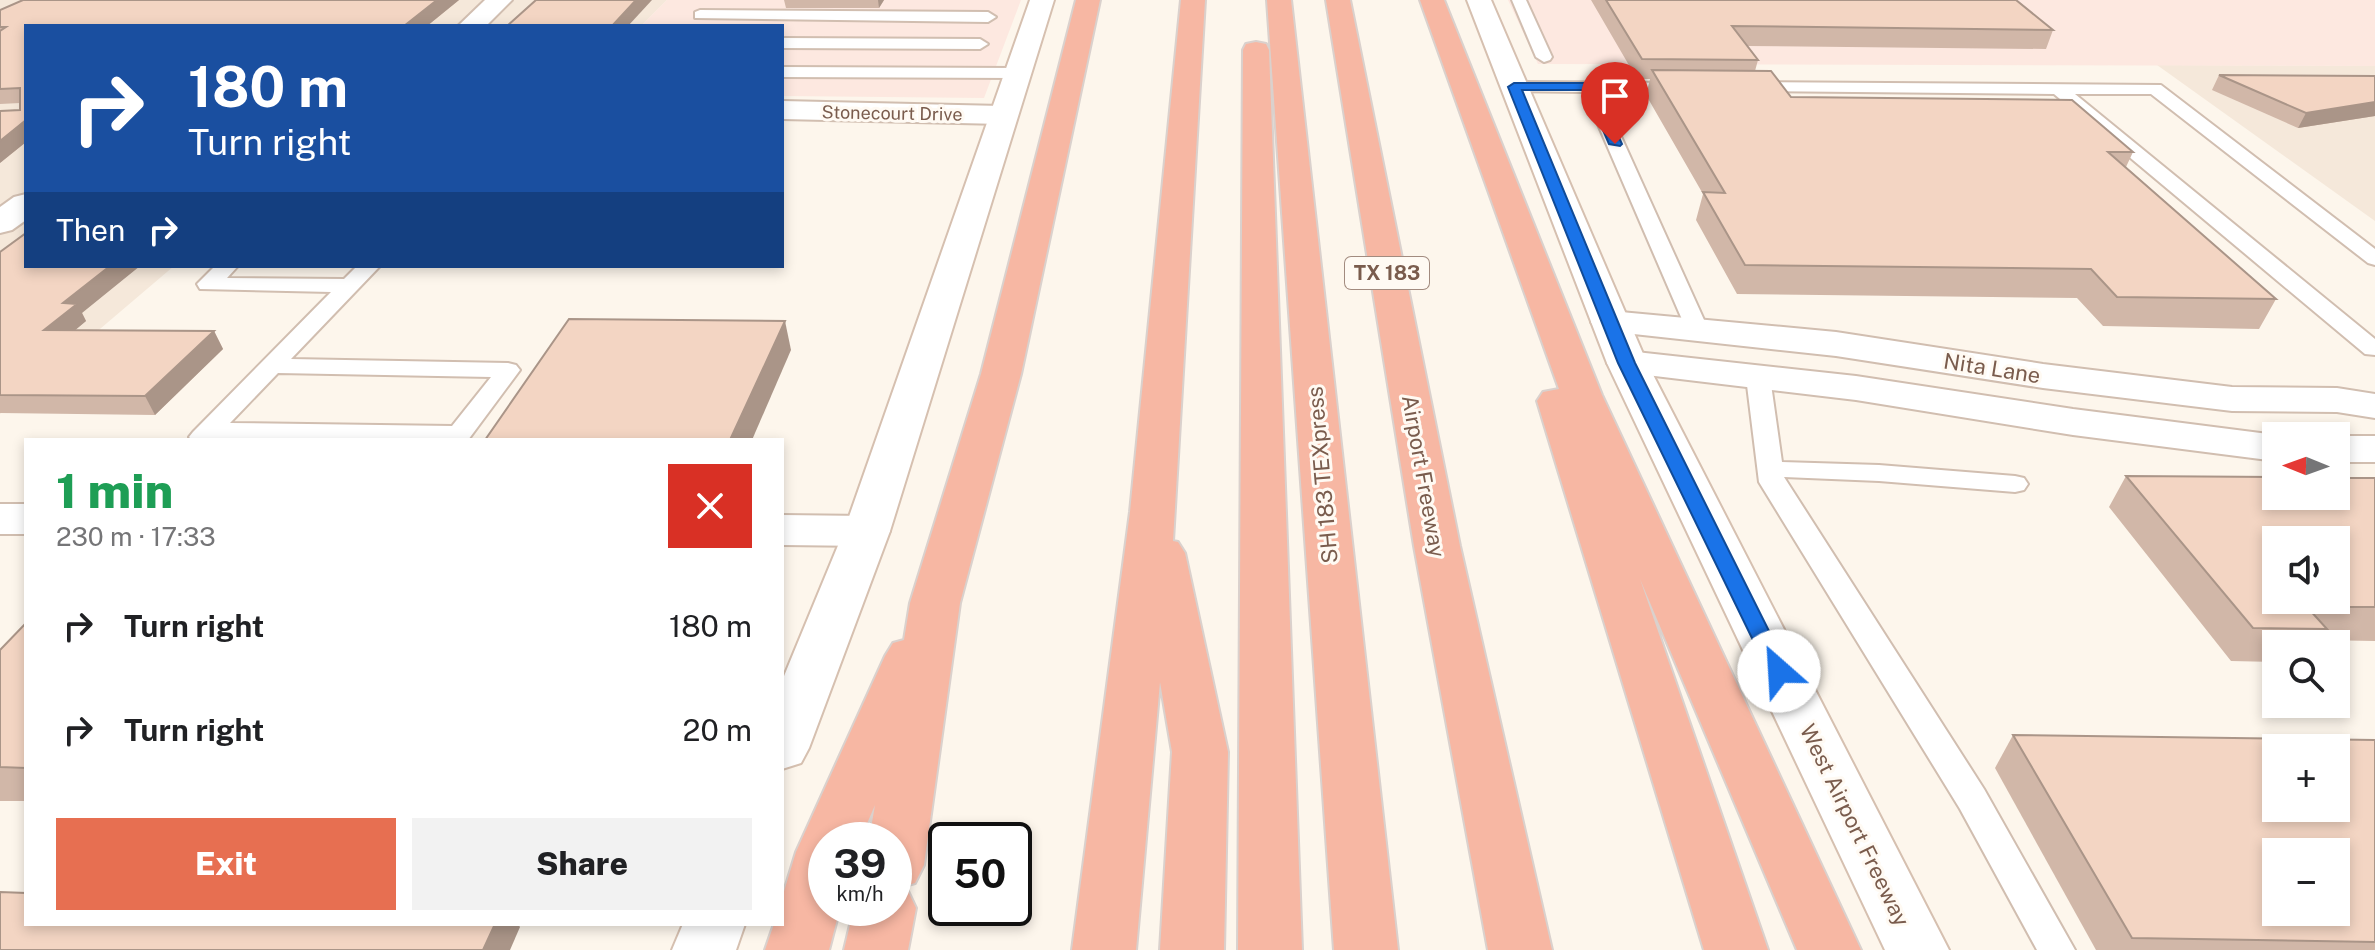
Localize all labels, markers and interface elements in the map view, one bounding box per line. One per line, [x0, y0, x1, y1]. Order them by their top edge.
text: 180 m [188, 54, 348, 120]
icon: right [56, 56, 160, 160]
pin [1581, 62, 1649, 144]
icon: arrive [1593, 74, 1637, 118]
street label: Stonecourt Drive [821, 101, 963, 125]
text: Turn right [188, 121, 351, 163]
icon: right [141, 208, 185, 252]
text: Then [56, 212, 125, 248]
road number: TX 183 [1345, 257, 1429, 289]
street label: Nita Lane [1942, 348, 2042, 388]
street label: SH 183 TEXpress [1301, 385, 1343, 565]
street label: Airport Freeway [1397, 393, 1451, 559]
north arrow [2262, 422, 2350, 510]
map controls [2262, 422, 2350, 926]
text: 1 min [56, 462, 173, 519]
button: close [668, 464, 752, 548]
text: 230 m · 17:33 [56, 521, 216, 552]
button: sound [2262, 526, 2350, 614]
icon: right [56, 604, 100, 648]
text: Turn right [124, 608, 264, 644]
text: 180 m [669, 608, 752, 644]
position arrow [1737, 629, 1821, 713]
button: search [2262, 630, 2350, 718]
icon: right [56, 708, 100, 752]
text: Turn right [124, 712, 264, 748]
text: 20 m [683, 712, 752, 748]
street label: West Airport Freeway [1795, 720, 1915, 930]
button: + [2262, 734, 2350, 822]
button: Exit [56, 818, 396, 910]
button: Share [412, 818, 752, 910]
speed limit sign: 50 [928, 822, 1032, 926]
button: − [2262, 838, 2350, 926]
text: 39 [834, 840, 886, 887]
text: km/h [836, 882, 884, 906]

